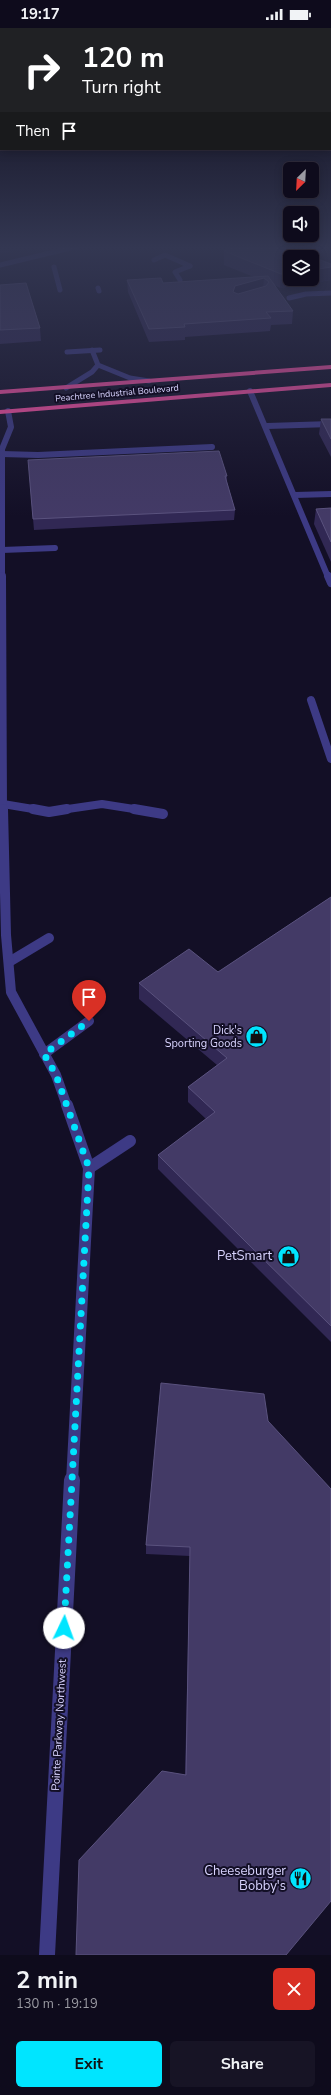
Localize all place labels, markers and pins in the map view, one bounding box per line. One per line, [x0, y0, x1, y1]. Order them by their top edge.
pin [72, 980, 106, 1021]
place label: Dick's Sporting Goods [165, 1023, 242, 1051]
shop icon: Dick's Sporting Goods [244, 1023, 270, 1049]
shop icon: PetSmart [275, 1243, 301, 1269]
place label: PetSmart [217, 1247, 272, 1265]
place label: Cheeseburger Bobby's [204, 1862, 286, 1895]
restaurant icon: Cheeseburger Bobby's [288, 1865, 314, 1891]

